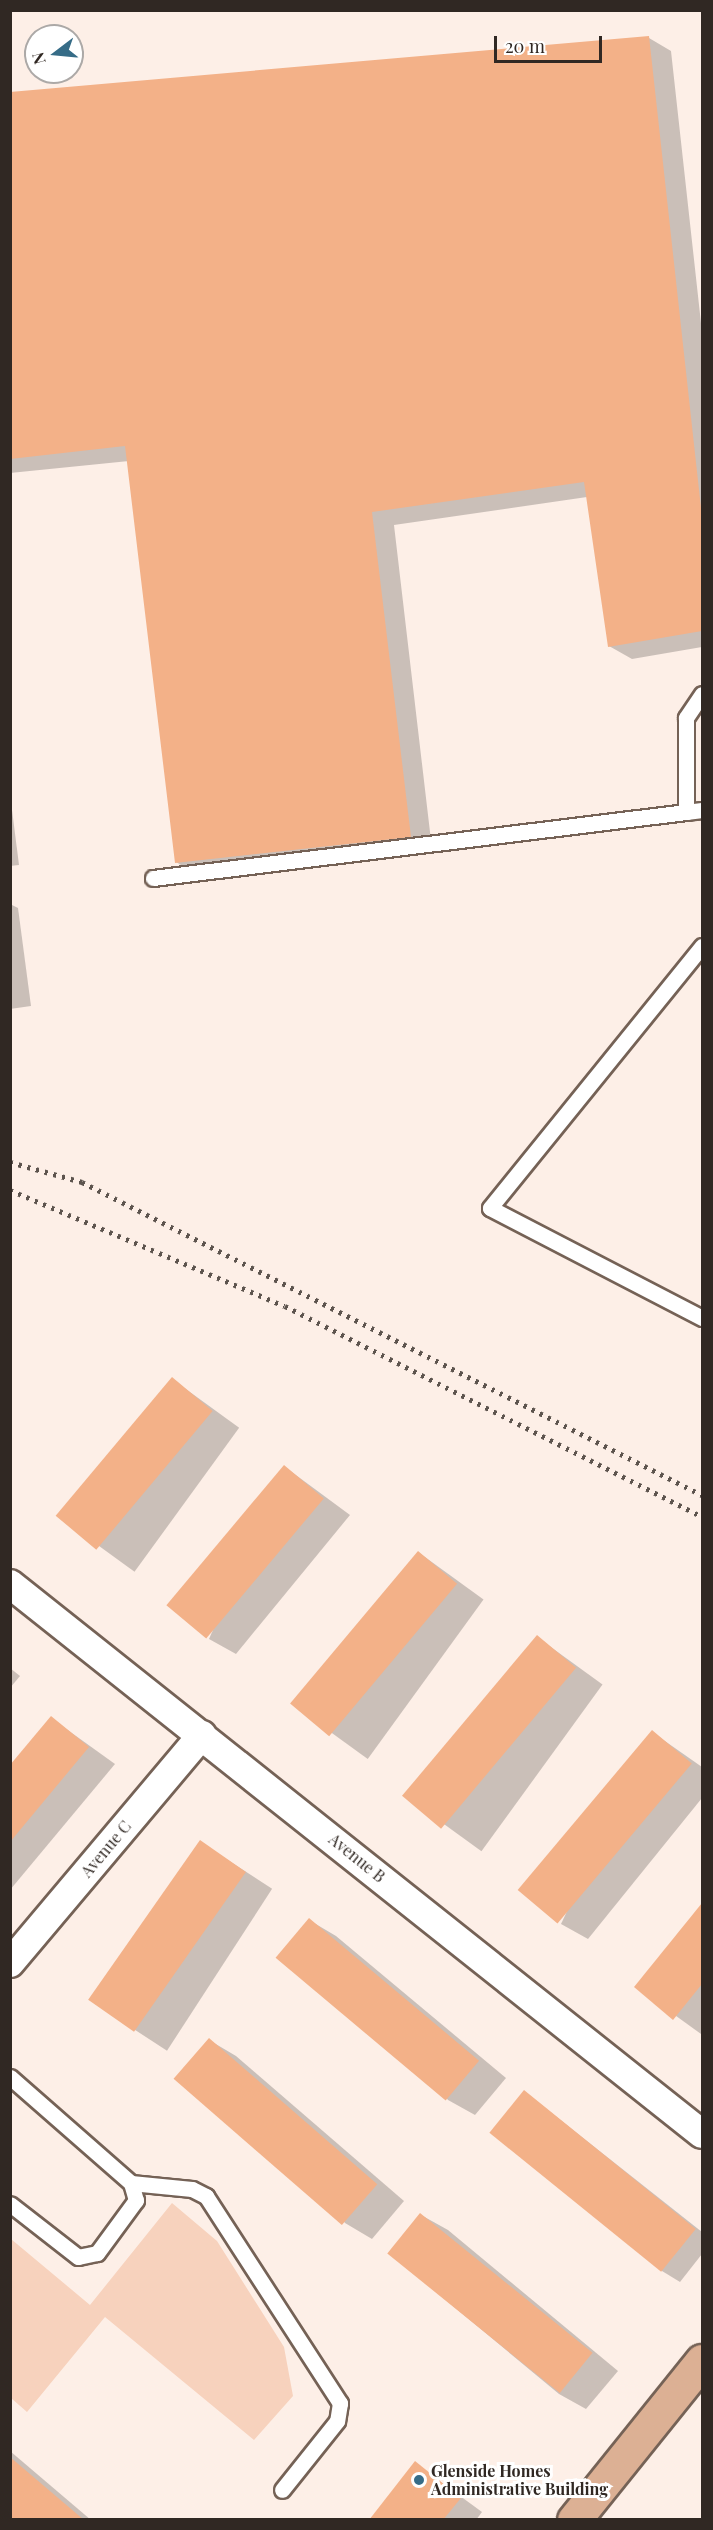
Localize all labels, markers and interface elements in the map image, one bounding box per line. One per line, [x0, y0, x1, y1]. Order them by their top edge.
north arrow [24, 24, 84, 84]
scale bar [497, 24, 605, 62]
text: 20 m [505, 34, 545, 58]
text: N [26, 50, 50, 67]
street label: Avenue C [77, 1817, 135, 1881]
street label: Avenue B [325, 1830, 389, 1886]
place label: Glenside Homes Administrative Building [431, 2461, 608, 2499]
marker: Glenside Homes Administrative Building [412, 2473, 426, 2487]

